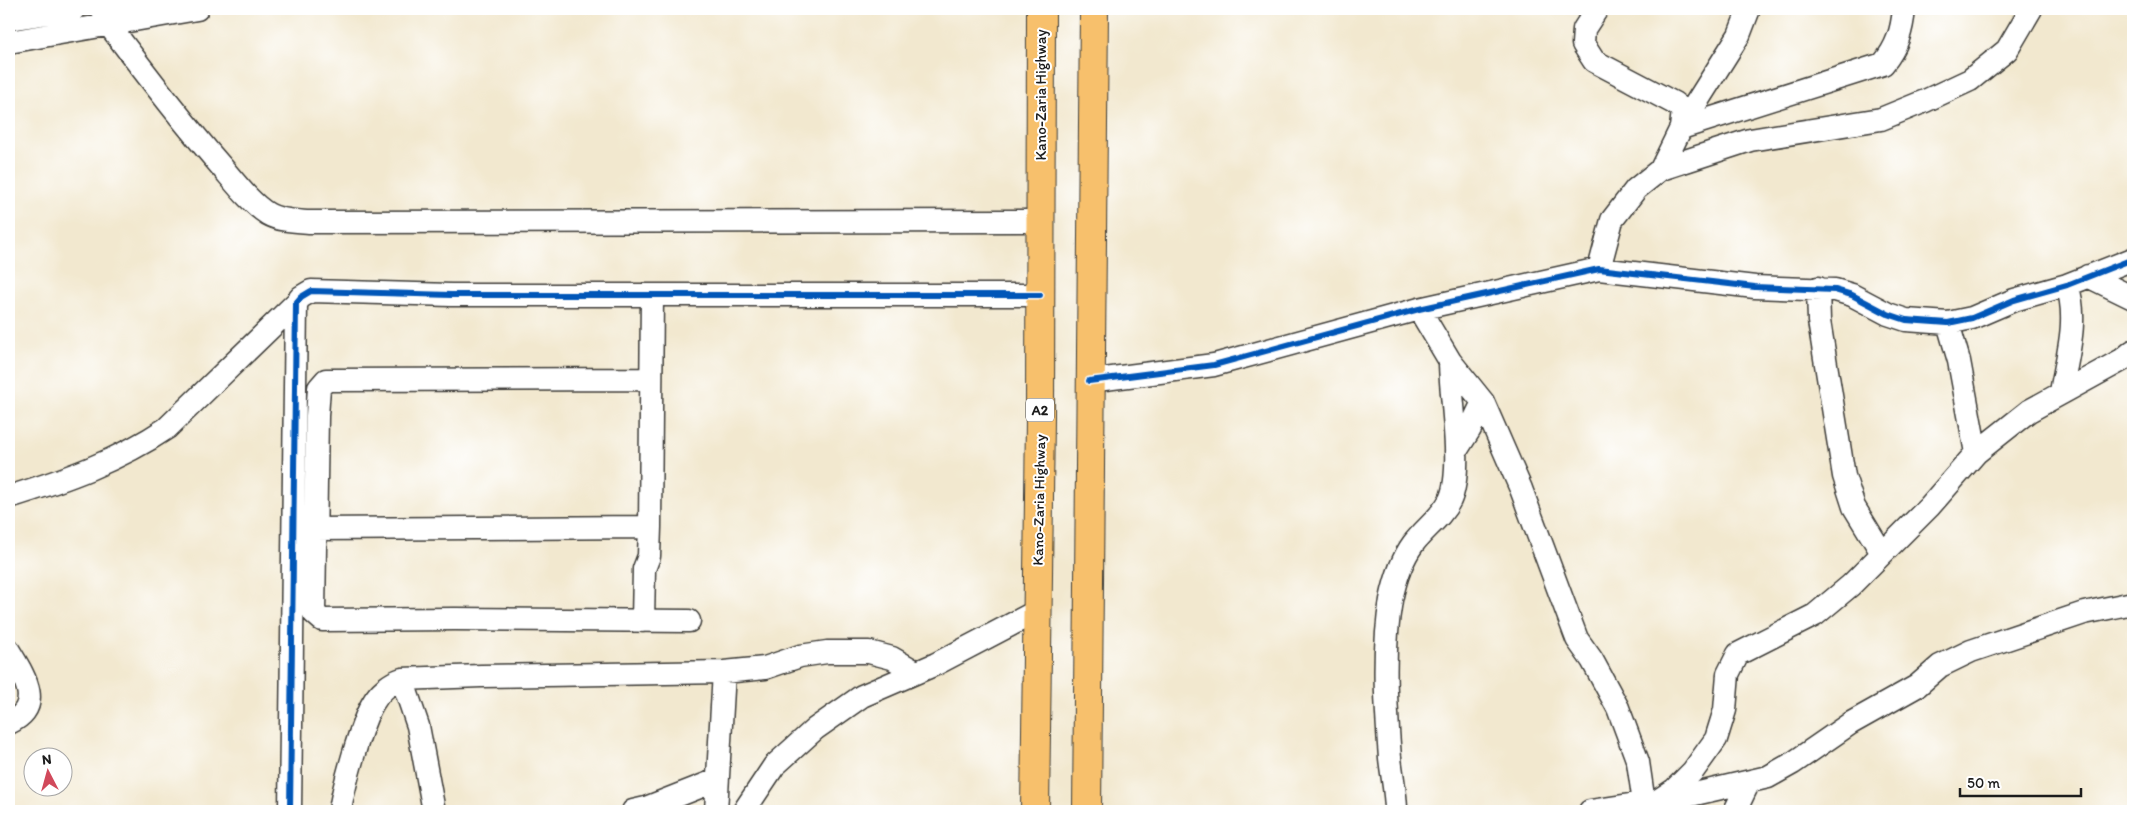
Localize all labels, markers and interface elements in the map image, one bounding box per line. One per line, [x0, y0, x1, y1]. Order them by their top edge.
street label: Kano-Zaria Highway [1032, 29, 1050, 161]
road number: A2 [1026, 398, 1054, 422]
street label: Kano-Zaria Highway [1029, 434, 1049, 566]
north arrow [22, 748, 72, 798]
text: N [41, 751, 52, 769]
scale bar [1960, 765, 2081, 797]
text: 50 m [1967, 774, 2000, 792]

